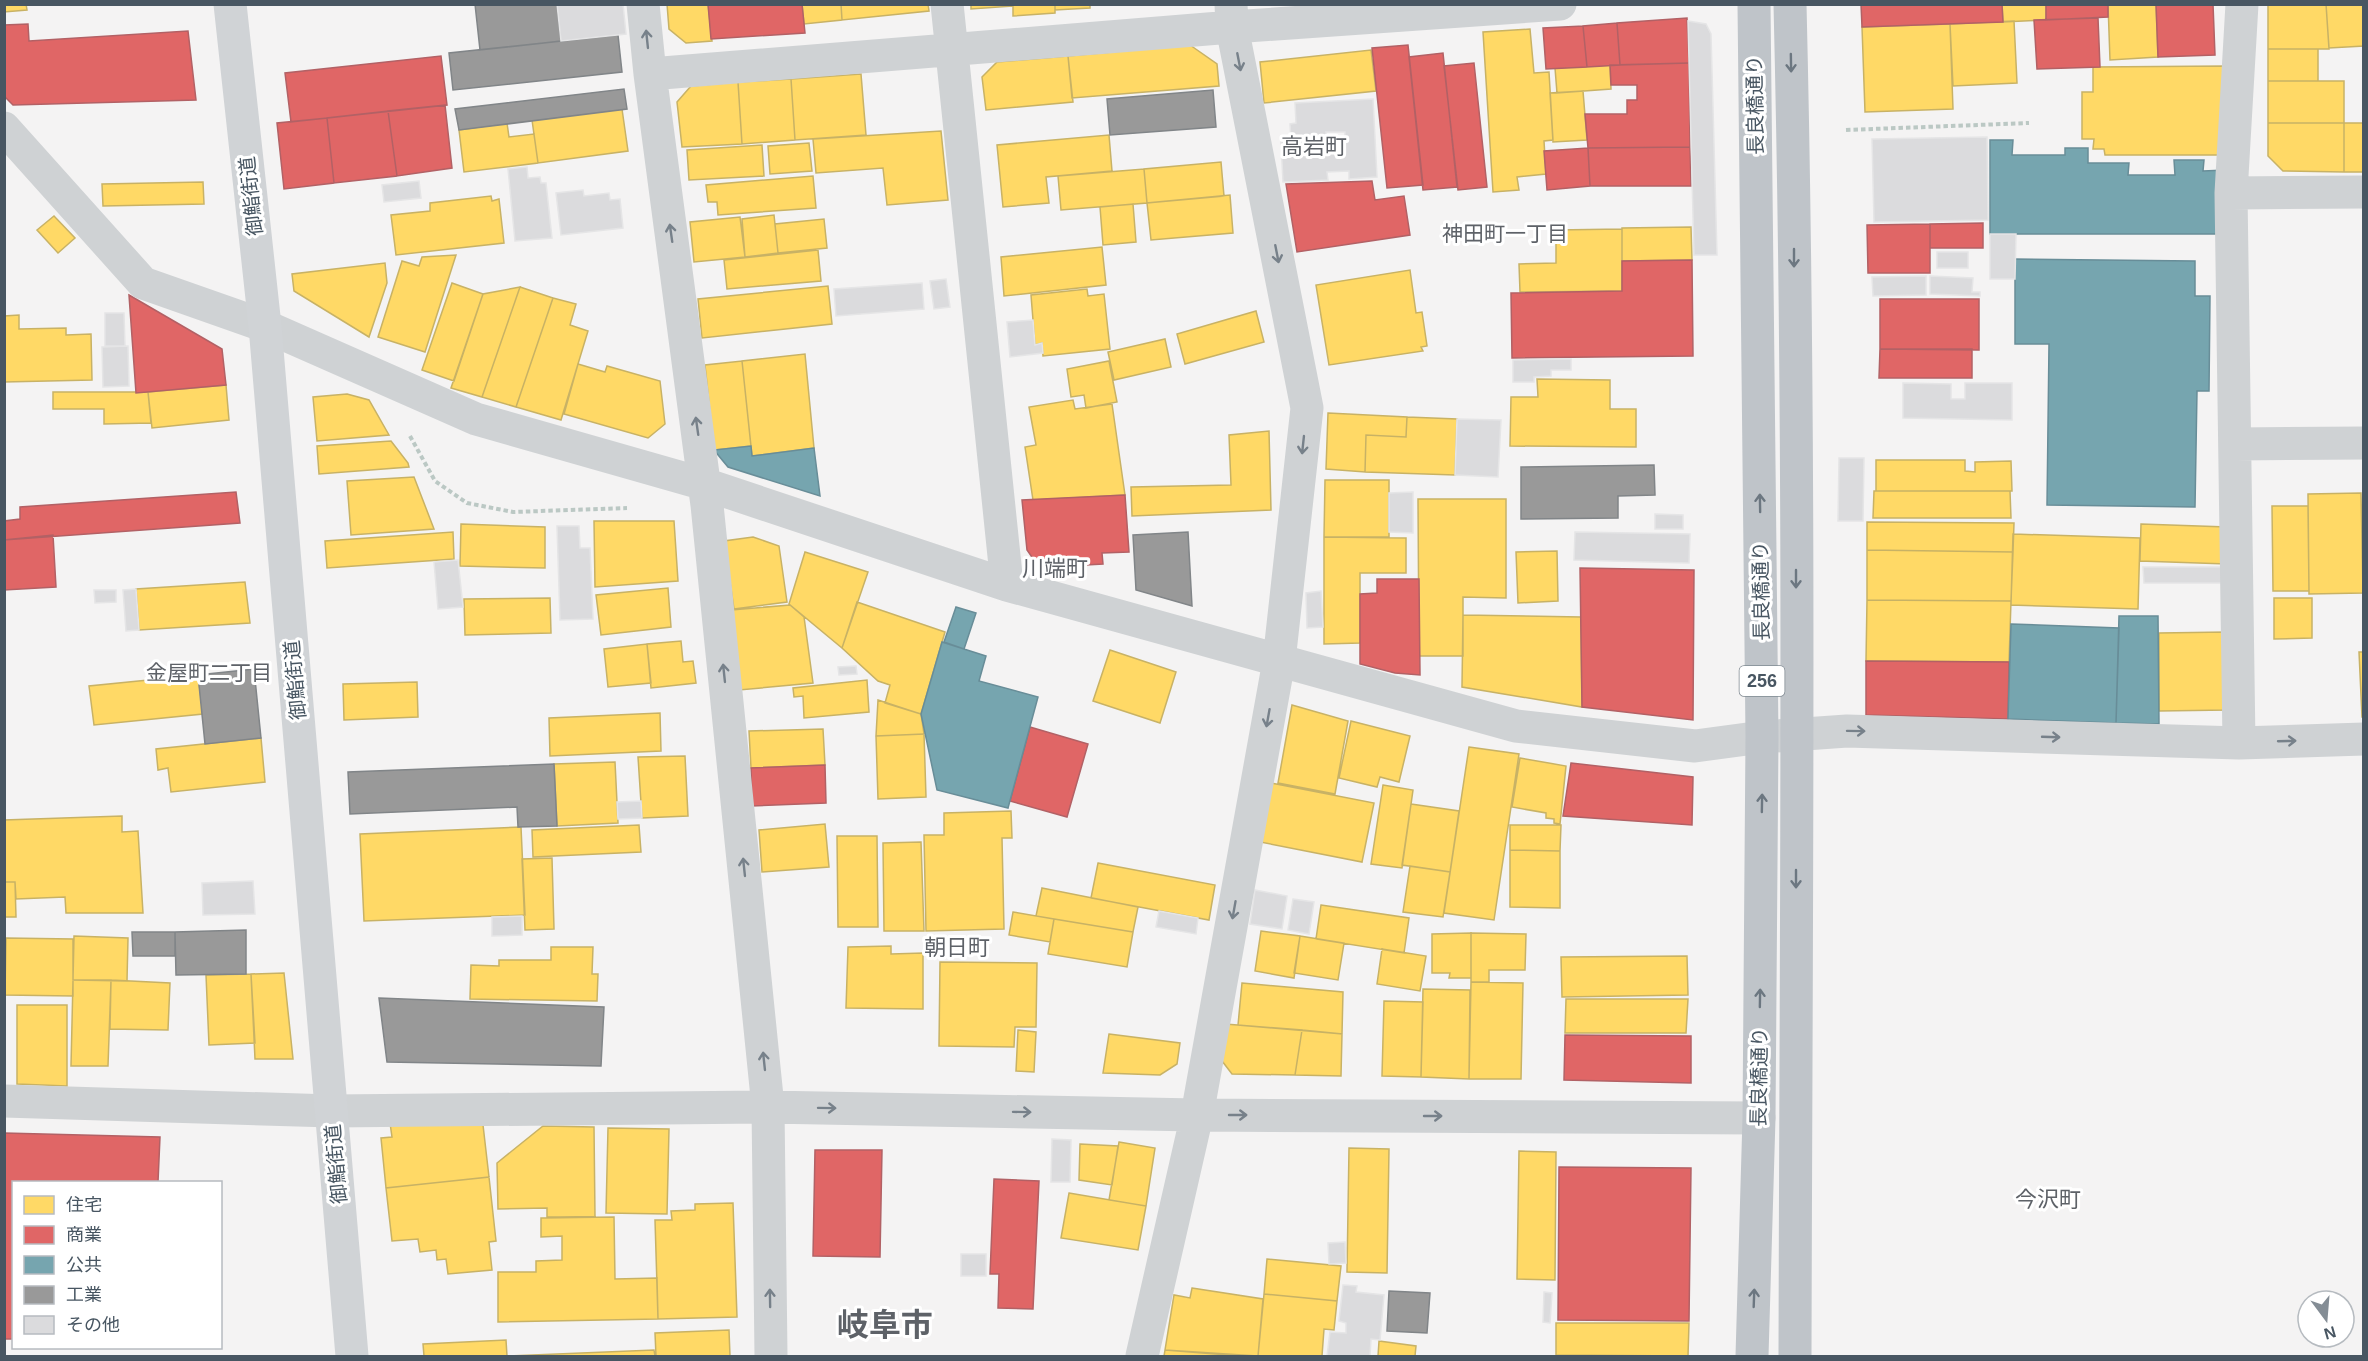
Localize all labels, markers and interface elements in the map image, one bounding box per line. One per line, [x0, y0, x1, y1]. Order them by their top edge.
one-way arrow [641, 30, 652, 50]
one-way arrow [1234, 52, 1245, 72]
one-way arrow [1786, 52, 1797, 72]
street label: 長良橋通り [1743, 55, 1767, 155]
district label: 高岩町 [1281, 134, 1347, 159]
street label: 御鮨街道 [236, 155, 266, 237]
district label: 神田町一丁目 [1442, 222, 1568, 245]
one-way arrow [665, 223, 676, 243]
one-way arrow [1272, 243, 1283, 263]
one-way arrow [1788, 247, 1800, 267]
one-way arrow [691, 417, 702, 437]
one-way arrow [1297, 435, 1308, 455]
one-way arrow [1754, 494, 1766, 514]
street label: 長良橋通り [1749, 541, 1773, 641]
district label: 川端町 [1022, 556, 1088, 581]
one-way arrow [1790, 568, 1802, 588]
street label: 御鮨街道 [281, 639, 309, 721]
district label: 金屋町二丁目 [146, 661, 272, 684]
one-way arrow [718, 664, 729, 684]
road number: 256 [1740, 666, 1784, 696]
one-way arrow [1263, 708, 1274, 728]
one-way arrow [1845, 725, 1865, 737]
one-way arrow [2040, 731, 2060, 743]
one-way arrow [2277, 736, 2297, 747]
one-way arrow [1756, 794, 1768, 814]
one-way arrow [738, 858, 749, 878]
one-way arrow [1790, 868, 1802, 888]
one-way arrow [1228, 900, 1239, 919]
district label: 朝日町 [924, 935, 990, 960]
one-way arrow [1754, 989, 1766, 1009]
street label: 長良橋通り [1747, 1027, 1771, 1127]
one-way arrow [758, 1052, 769, 1072]
one-way arrow [816, 1102, 836, 1114]
one-way arrow [1011, 1106, 1031, 1117]
one-way arrow [1227, 1109, 1247, 1121]
one-way arrow [1422, 1110, 1442, 1122]
street label: 御鮨街道 [322, 1123, 350, 1205]
legend [12, 1181, 222, 1349]
district label: 今沢町 [2015, 1187, 2081, 1212]
text: 住宅 [66, 1195, 102, 1215]
text: 商業 [66, 1225, 102, 1245]
text: 公共 [66, 1255, 102, 1275]
text: 工業 [66, 1285, 102, 1305]
one-way arrow [764, 1289, 776, 1309]
one-way arrow [1748, 1289, 1760, 1309]
north arrow [2296, 1289, 2356, 1349]
district label: 岐阜市 [837, 1307, 933, 1343]
text: その他 [66, 1315, 120, 1335]
text: N [2322, 1323, 2338, 1343]

